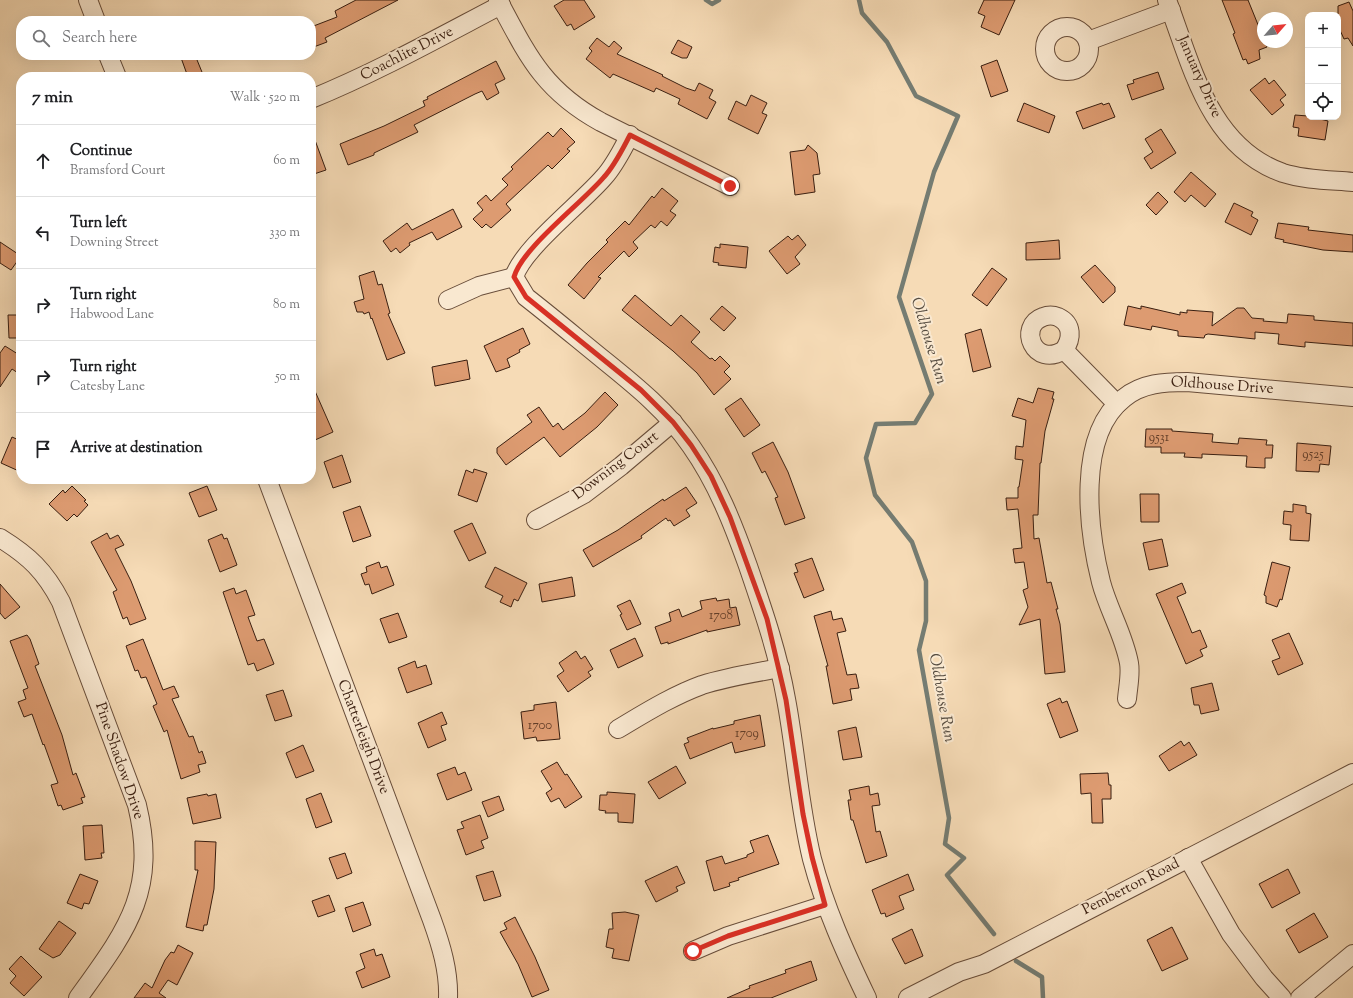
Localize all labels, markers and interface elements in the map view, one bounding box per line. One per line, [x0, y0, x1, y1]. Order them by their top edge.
north arrow [1257, 12, 1293, 48]
map controls [1305, 12, 1341, 120]
button: + [1305, 12, 1341, 48]
search box [16, 16, 316, 60]
street label: Coachlite Drive [357, 22, 457, 86]
icon: search [30, 27, 52, 49]
text: Search here [62, 28, 137, 49]
street label: January Drive [1171, 32, 1226, 121]
button: − [1305, 48, 1341, 84]
button: locate [1305, 84, 1341, 120]
text: 7 min [32, 86, 73, 110]
text: Walk · 520 m [230, 89, 300, 107]
text: Continue [70, 141, 132, 162]
icon: ahead [32, 150, 54, 172]
text: 60 m [273, 152, 300, 170]
text: Bramsford Court [70, 162, 165, 180]
route end [721, 177, 739, 195]
text: Turn left [70, 213, 127, 234]
icon: left [32, 222, 54, 244]
text: 330 m [269, 224, 300, 242]
text: Downing Street [70, 234, 158, 252]
text: Turn right [70, 285, 136, 306]
icon: right [32, 294, 54, 316]
water label: Oldhouse Run [904, 295, 952, 388]
text: 80 m [273, 296, 300, 314]
text: Habwood Lane [70, 306, 154, 324]
text: Turn right [70, 357, 136, 378]
icon: right [32, 366, 54, 388]
text: 50 m [275, 368, 300, 386]
street label: Oldhouse Drive [1170, 372, 1274, 400]
text: Catesby Lane [70, 378, 145, 396]
street label: Downing Court [569, 427, 663, 505]
house number: 9531 [1149, 429, 1170, 447]
icon: arrive [32, 438, 54, 460]
text: Arrive at destination [70, 438, 203, 459]
house number: 9525 [1302, 446, 1324, 464]
house number: 1708 [709, 607, 733, 625]
water label: Oldhouse Run [922, 652, 960, 745]
street label: Chatterleigh Drive [331, 677, 395, 797]
street label: Pine Shadow Drive [89, 700, 149, 822]
house number: 1700 [528, 717, 552, 735]
house number: 1709 [735, 725, 759, 743]
street label: Pemberton Road [1079, 853, 1184, 921]
route start [684, 942, 702, 960]

